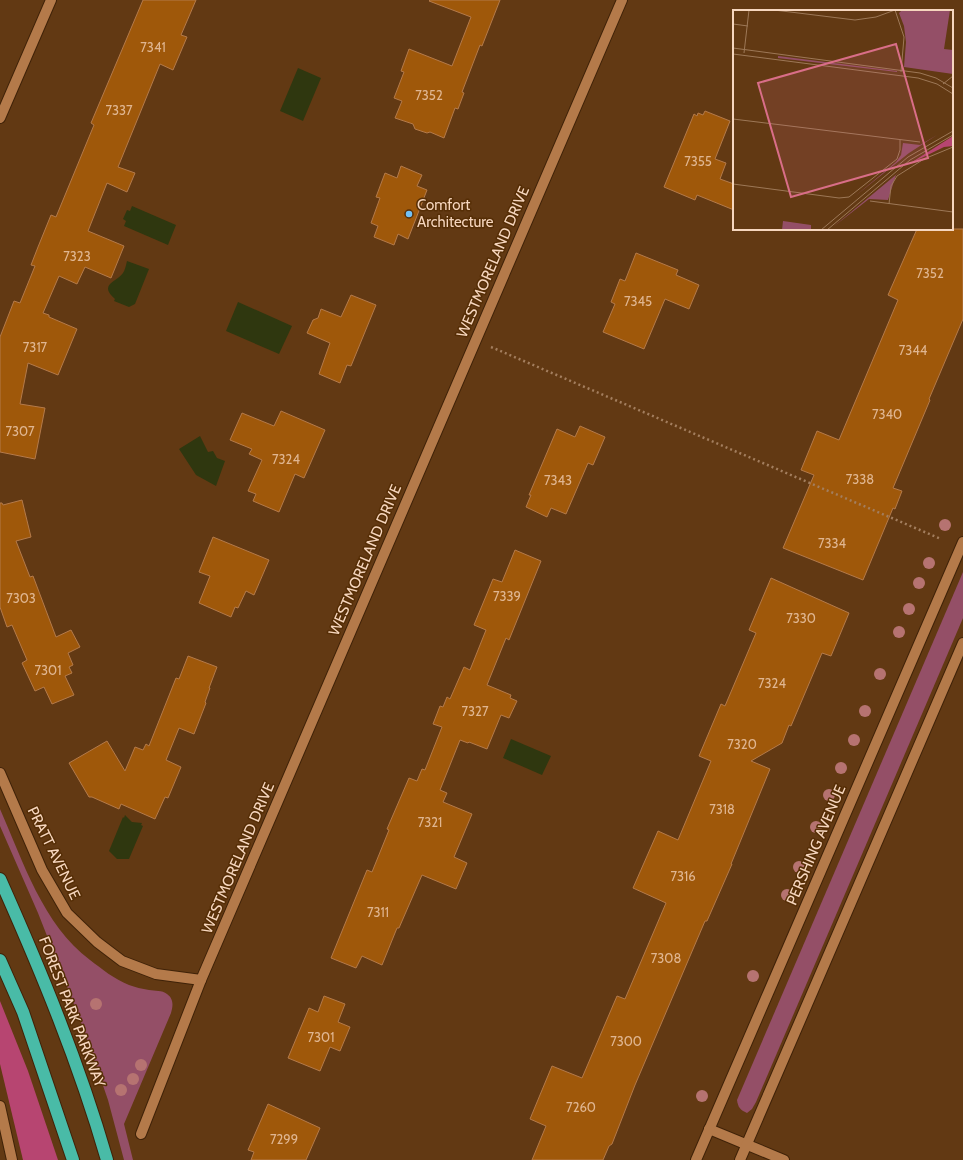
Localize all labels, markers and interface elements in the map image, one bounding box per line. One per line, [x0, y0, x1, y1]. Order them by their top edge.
inset map [733, 10, 953, 230]
house number: 7341 [140, 39, 166, 55]
house number: 7352 [415, 87, 443, 103]
house number: 7337 [105, 102, 133, 118]
house number: 7355 [684, 153, 712, 169]
street label: WESTMORELAND DRIVE [453, 184, 533, 340]
place label: Comfort Architecture [417, 196, 494, 231]
marker: Comfort Architecture [404, 209, 414, 219]
house number: 7323 [63, 248, 91, 264]
house number: 7352 [916, 265, 944, 281]
house number: 7345 [624, 293, 652, 309]
house number: 7317 [23, 339, 48, 355]
house number: 7344 [899, 342, 928, 358]
house number: 7340 [872, 406, 902, 422]
house number: 7307 [5, 423, 35, 439]
house number: 7324 [272, 451, 300, 467]
house number: 7338 [846, 471, 874, 487]
house number: 7343 [544, 472, 572, 488]
street label: WESTMORELAND DRIVE [325, 482, 405, 638]
house number: 7334 [818, 535, 847, 551]
house number: 7339 [493, 588, 521, 604]
house number: 7303 [6, 590, 36, 606]
house number: 7330 [786, 610, 816, 626]
house number: 7301 [35, 662, 61, 678]
house number: 7324 [758, 675, 786, 691]
house number: 7327 [462, 703, 489, 719]
house number: 7320 [727, 736, 757, 752]
street label: WESTMORELAND DRIVE [198, 780, 278, 936]
street label: PERSHING AVENUE [783, 782, 849, 908]
house number: 7318 [709, 801, 735, 817]
street label: PRATT AVENUE [24, 804, 84, 902]
house number: 7321 [418, 814, 442, 830]
house number: 7316 [670, 868, 696, 884]
house number: 7311 [367, 904, 389, 920]
street label: FOREST PARK PARKWAY [35, 934, 109, 1090]
house number: 7308 [651, 950, 681, 966]
house number: 7301 [308, 1029, 334, 1045]
house number: 7300 [610, 1033, 642, 1049]
house number: 7260 [566, 1099, 596, 1115]
house number: 7299 [270, 1131, 298, 1147]

